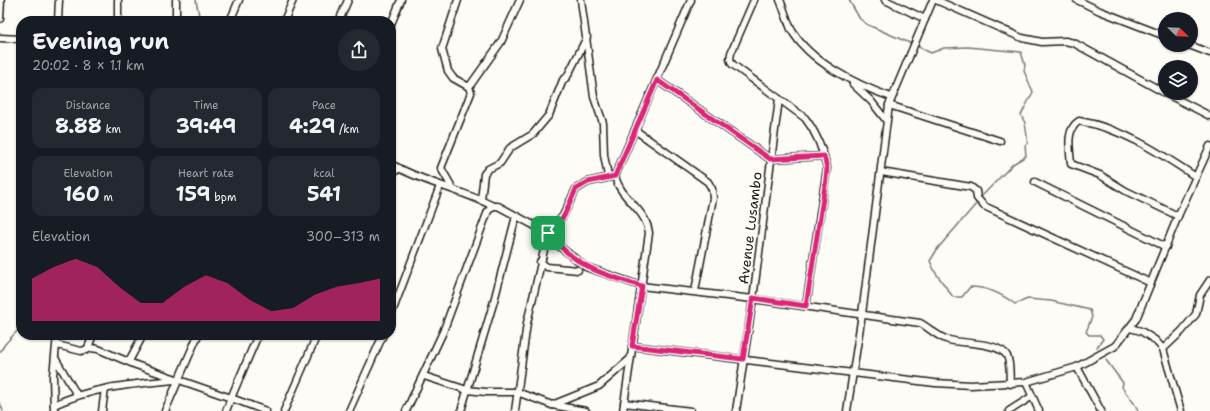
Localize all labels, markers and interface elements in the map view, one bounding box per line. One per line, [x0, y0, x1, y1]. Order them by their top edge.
north arrow [1158, 12, 1198, 52]
map controls [1158, 12, 1198, 100]
text: Evening run [32, 27, 169, 56]
button: share [338, 29, 380, 71]
text: 20:02 · 8 × 1.1 km [32, 57, 145, 74]
button: layers [1158, 60, 1198, 100]
text: Distance [65, 98, 111, 113]
text: Time [193, 98, 219, 113]
text: Pace [312, 98, 336, 113]
text: 8.88 [55, 113, 102, 139]
text: 39:49 [176, 113, 236, 139]
text: 4:29 [289, 113, 335, 139]
text: km [102, 122, 121, 137]
text: /km [335, 122, 359, 137]
text: Elevation [63, 166, 113, 181]
text: Heart rate [178, 166, 234, 181]
text: kcal [313, 166, 335, 181]
street label: Avenue Lusambo [734, 171, 766, 285]
text: 160 [63, 181, 100, 207]
text: 159 [176, 181, 211, 207]
text: 541 [307, 181, 341, 207]
text: m [100, 190, 113, 205]
text: bpm [211, 190, 236, 205]
pin [531, 216, 565, 250]
icon: arrive [537, 222, 559, 244]
text: Elevation [32, 228, 90, 245]
text: 300–313 m [306, 228, 380, 245]

